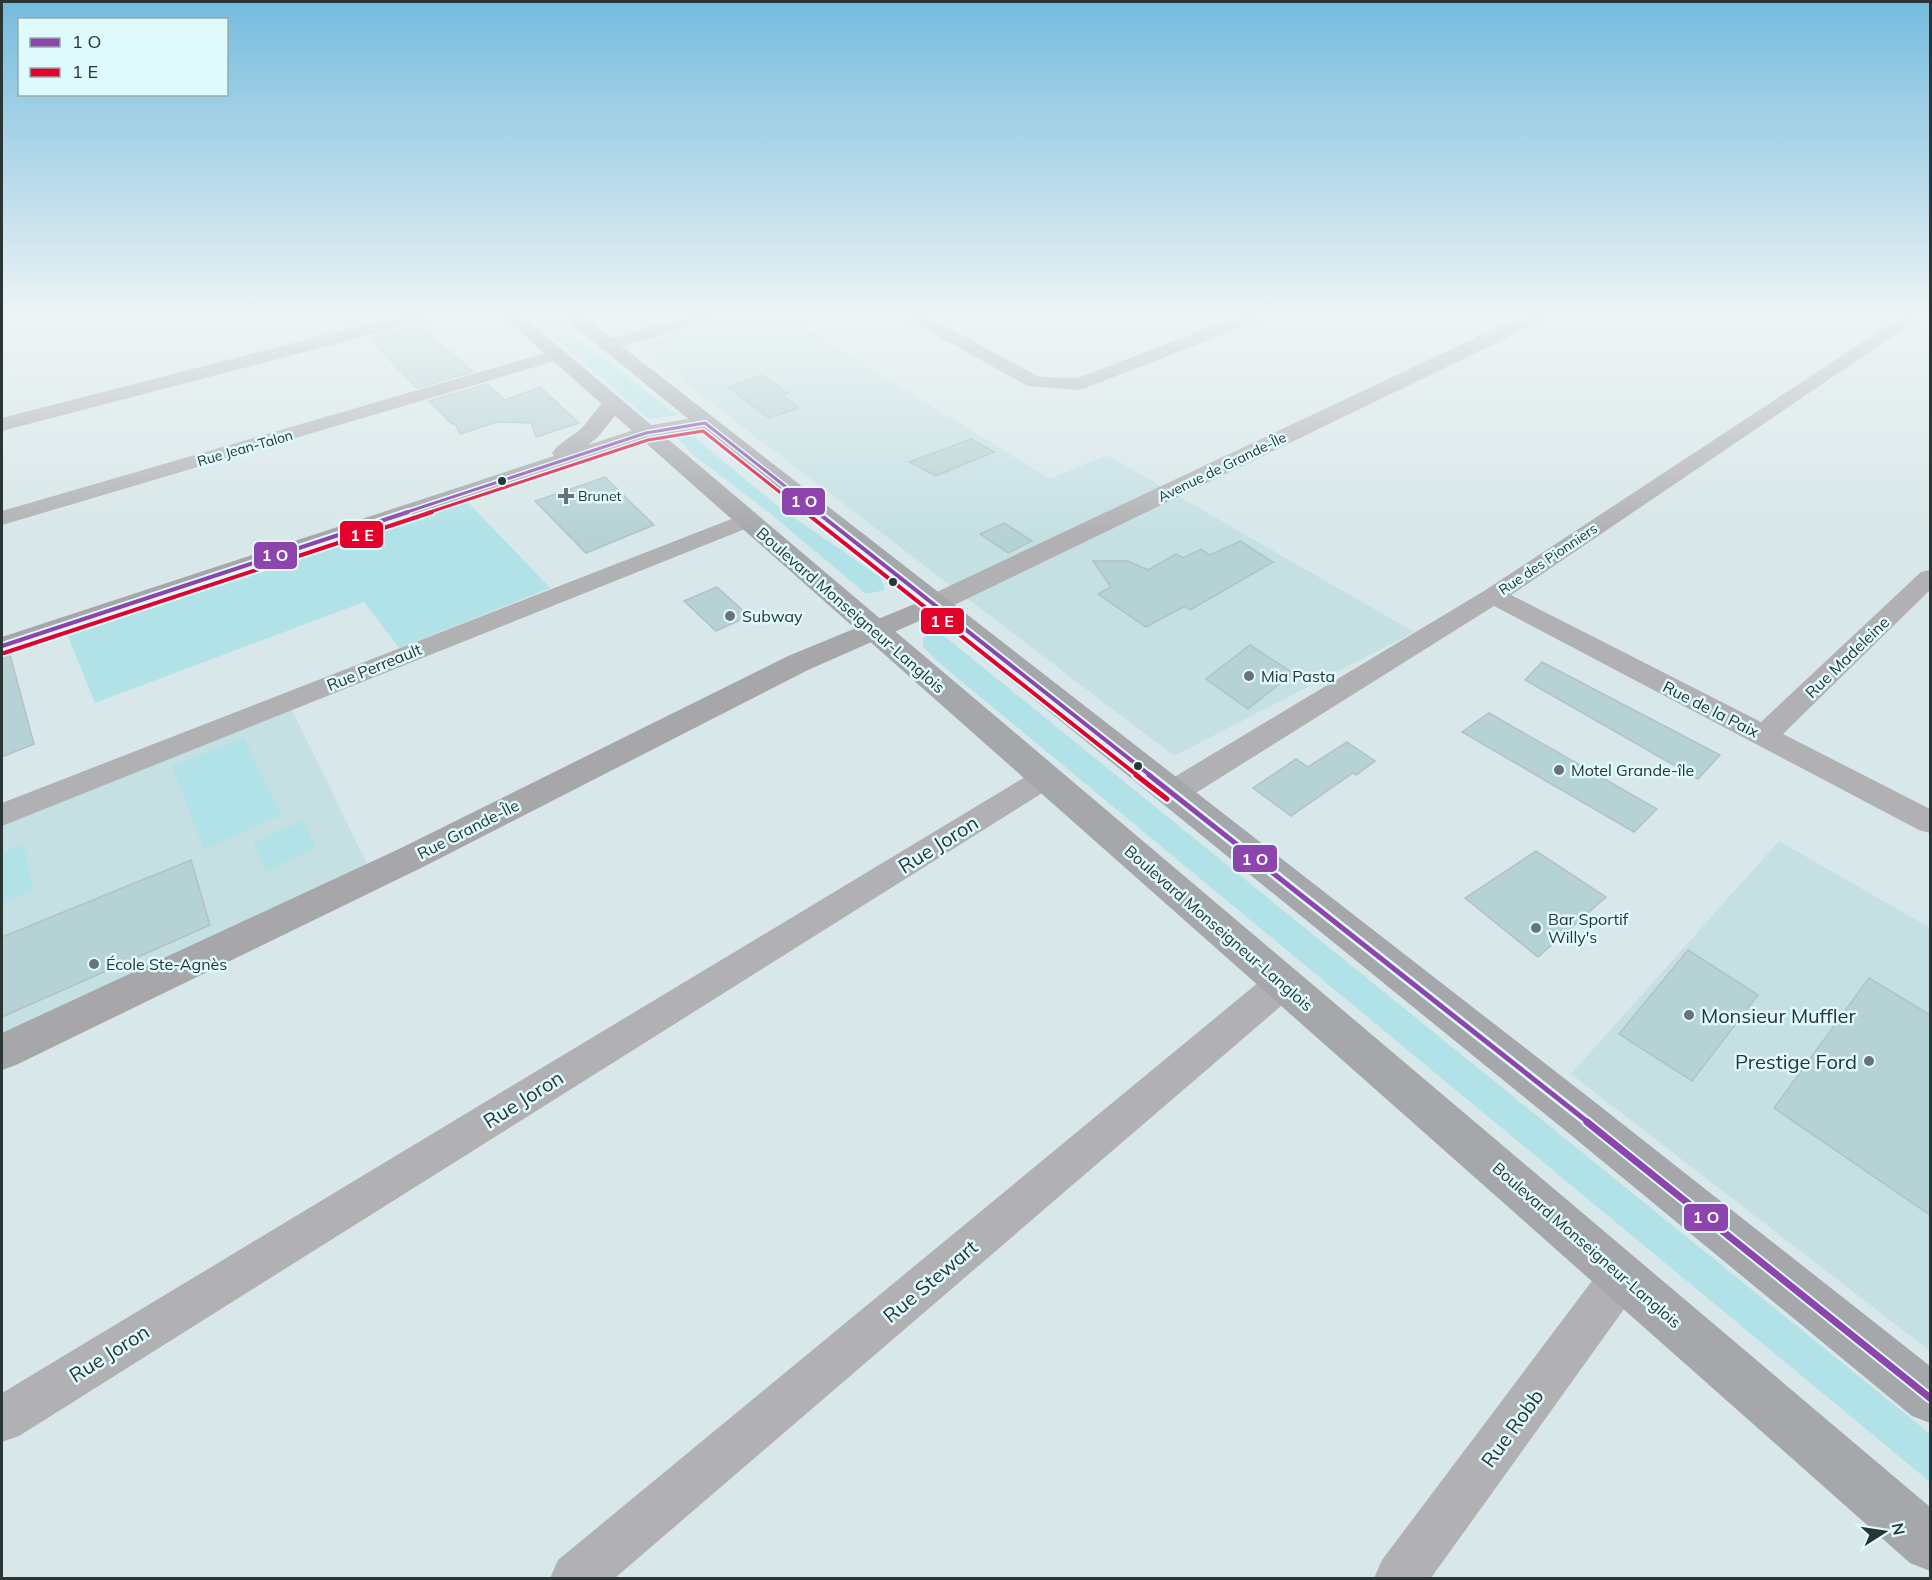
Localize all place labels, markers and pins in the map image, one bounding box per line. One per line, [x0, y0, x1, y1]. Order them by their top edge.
unlabelled marker [496, 475, 508, 487]
place label: Brunet [578, 487, 621, 505]
marker: Brunet [559, 489, 573, 503]
unlabelled marker [887, 576, 899, 588]
place label: Subway [742, 606, 803, 626]
marker: Subway [723, 609, 737, 623]
place label: Mia Pasta [1261, 666, 1335, 686]
marker: Mia Pasta [1242, 669, 1256, 683]
unlabelled marker [1132, 760, 1144, 772]
place label: Motel Grande-île [1571, 760, 1694, 780]
marker: Motel Grande-île [1552, 763, 1566, 777]
place label: Bar Sportif Willy's [1548, 909, 1629, 947]
marker: Bar Sportif Willy's [1529, 921, 1543, 935]
place label: École Ste-Agnès [106, 954, 227, 974]
marker: École Ste-Agnès [87, 957, 101, 971]
place label: Monsieur Muffler [1701, 1003, 1856, 1028]
marker: Monsieur Muffler [1682, 1008, 1696, 1022]
place label: Prestige Ford [1735, 1049, 1857, 1074]
marker: Prestige Ford [1862, 1054, 1876, 1068]

